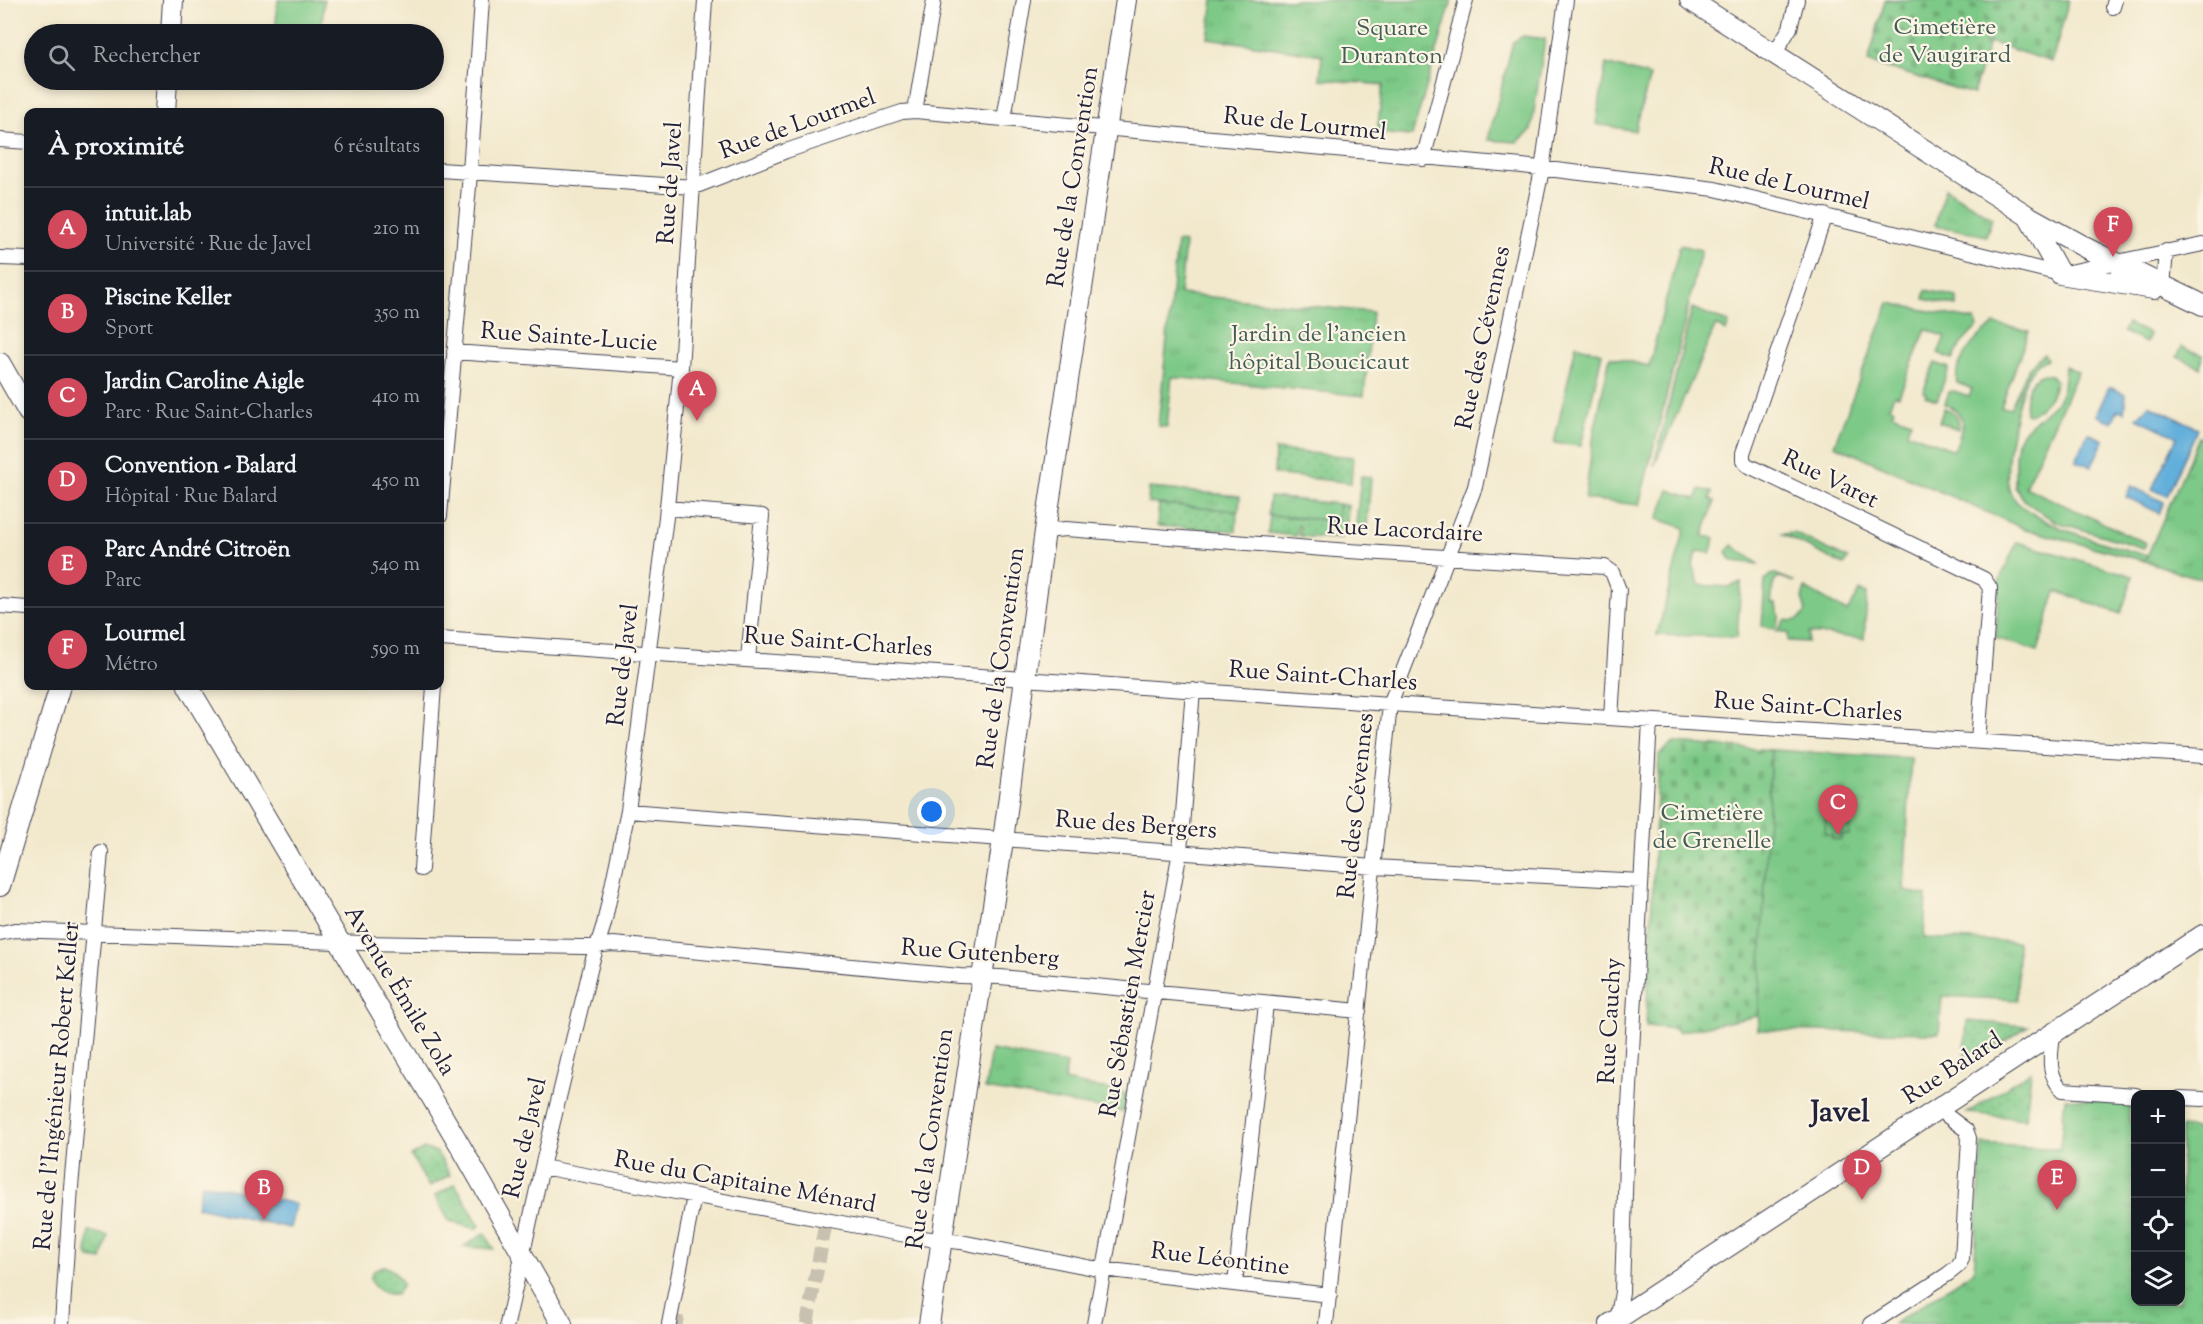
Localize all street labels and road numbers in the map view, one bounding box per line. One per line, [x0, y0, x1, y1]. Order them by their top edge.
street label: Rue de la Convention [1040, 64, 1108, 290]
street label: Rue de Lourmel [715, 81, 881, 169]
street label: Rue de Lourmel [1222, 100, 1389, 151]
street label: Rue de Javel [650, 120, 692, 246]
street label: Rue de Lourmel [1705, 150, 1873, 220]
street label: Rue des Cévennes [1448, 243, 1520, 433]
street label: Rue Sainte-Lucie [479, 315, 659, 361]
street label: Rue Varet [1776, 442, 1884, 518]
street label: Rue Lacordaire [1326, 510, 1484, 552]
street label: Rue de la Convention [970, 545, 1034, 771]
street label: Rue de Javel [600, 601, 648, 728]
street label: Rue Saint-Charles [742, 619, 934, 667]
street label: Rue Saint-Charles [1227, 653, 1419, 701]
street label: Rue Saint-Charles [1712, 684, 1904, 732]
street label: Rue des Cévennes [1330, 711, 1384, 901]
street label: Rue des Bergers [1054, 803, 1218, 849]
street label: Rue Sébastien Mercier [1092, 888, 1166, 1120]
street label: Avenue Émile Zola [335, 899, 463, 1083]
street label: Rue de l'Ingénieur Robert Keller [27, 920, 89, 1252]
street label: Rue Gutenberg [900, 932, 1061, 977]
street label: Rue Cauchy [1591, 957, 1631, 1085]
street label: Rue Balard [1896, 1024, 2010, 1114]
street label: Rue de la Convention [899, 1026, 963, 1252]
street label: Rue de Javel [496, 1074, 557, 1202]
street label: Rue du Capitaine Ménard [611, 1143, 879, 1223]
street label: Rue Léontine [1149, 1235, 1291, 1285]

